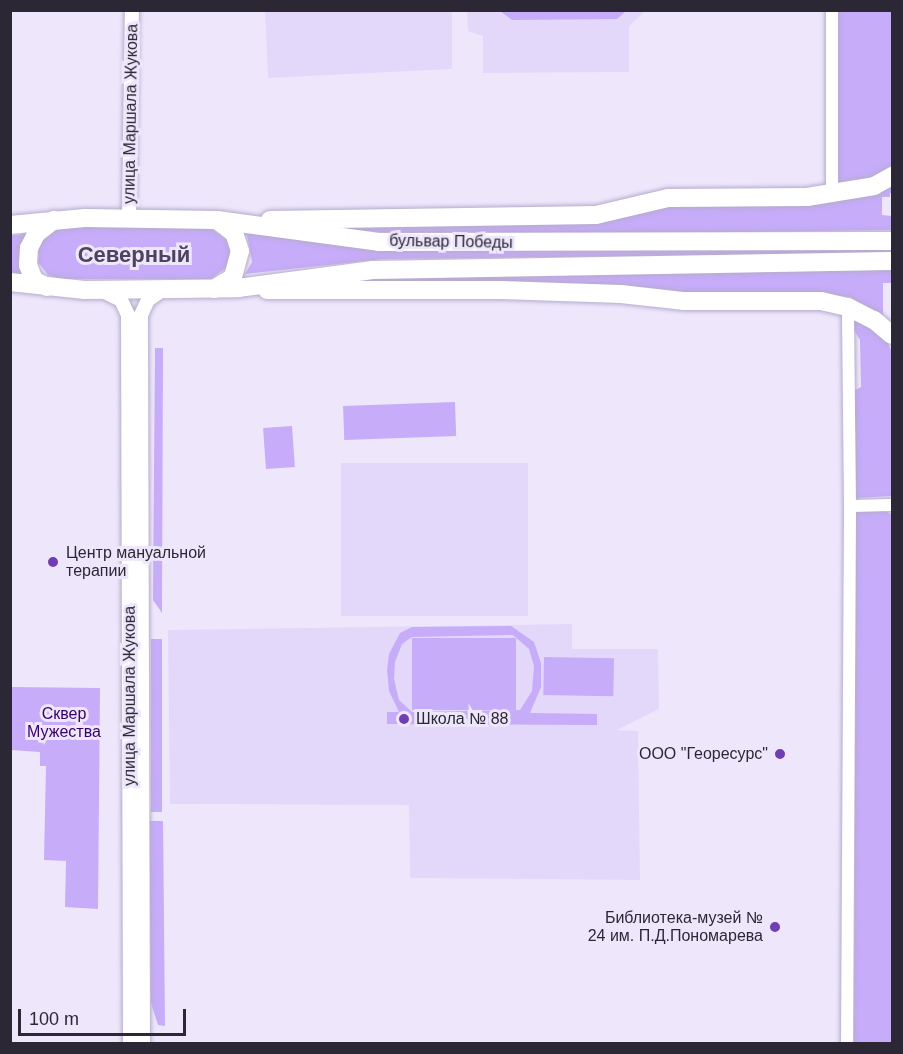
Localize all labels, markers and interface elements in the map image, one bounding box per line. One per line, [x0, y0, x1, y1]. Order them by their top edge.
street label: улица Маршала Жукова [120, 24, 142, 204]
street label: бульвар Победы [389, 231, 513, 253]
district label: Северный [78, 242, 190, 268]
place label: Центр мануальной терапии [66, 543, 206, 581]
marker: Центр мануальной терапии [44, 553, 62, 571]
street label: улица Маршала Жукова [120, 606, 140, 786]
park label: Сквер Мужества [27, 704, 101, 742]
place label: Школа № 88 [416, 709, 508, 729]
marker: Школа № 88 [397, 712, 411, 726]
place label: ООО "Георесурс" [639, 744, 768, 764]
marker: ООО "Георесурс" [773, 747, 787, 761]
place label: Библиотека-музей № 24 им. П.Д.Пономарева [588, 908, 763, 946]
marker: Библиотека-музей № 24 им. П.Д.Пономарева [768, 920, 782, 934]
scale bar [21, 997, 189, 1035]
text: 100 m [29, 1009, 79, 1029]

